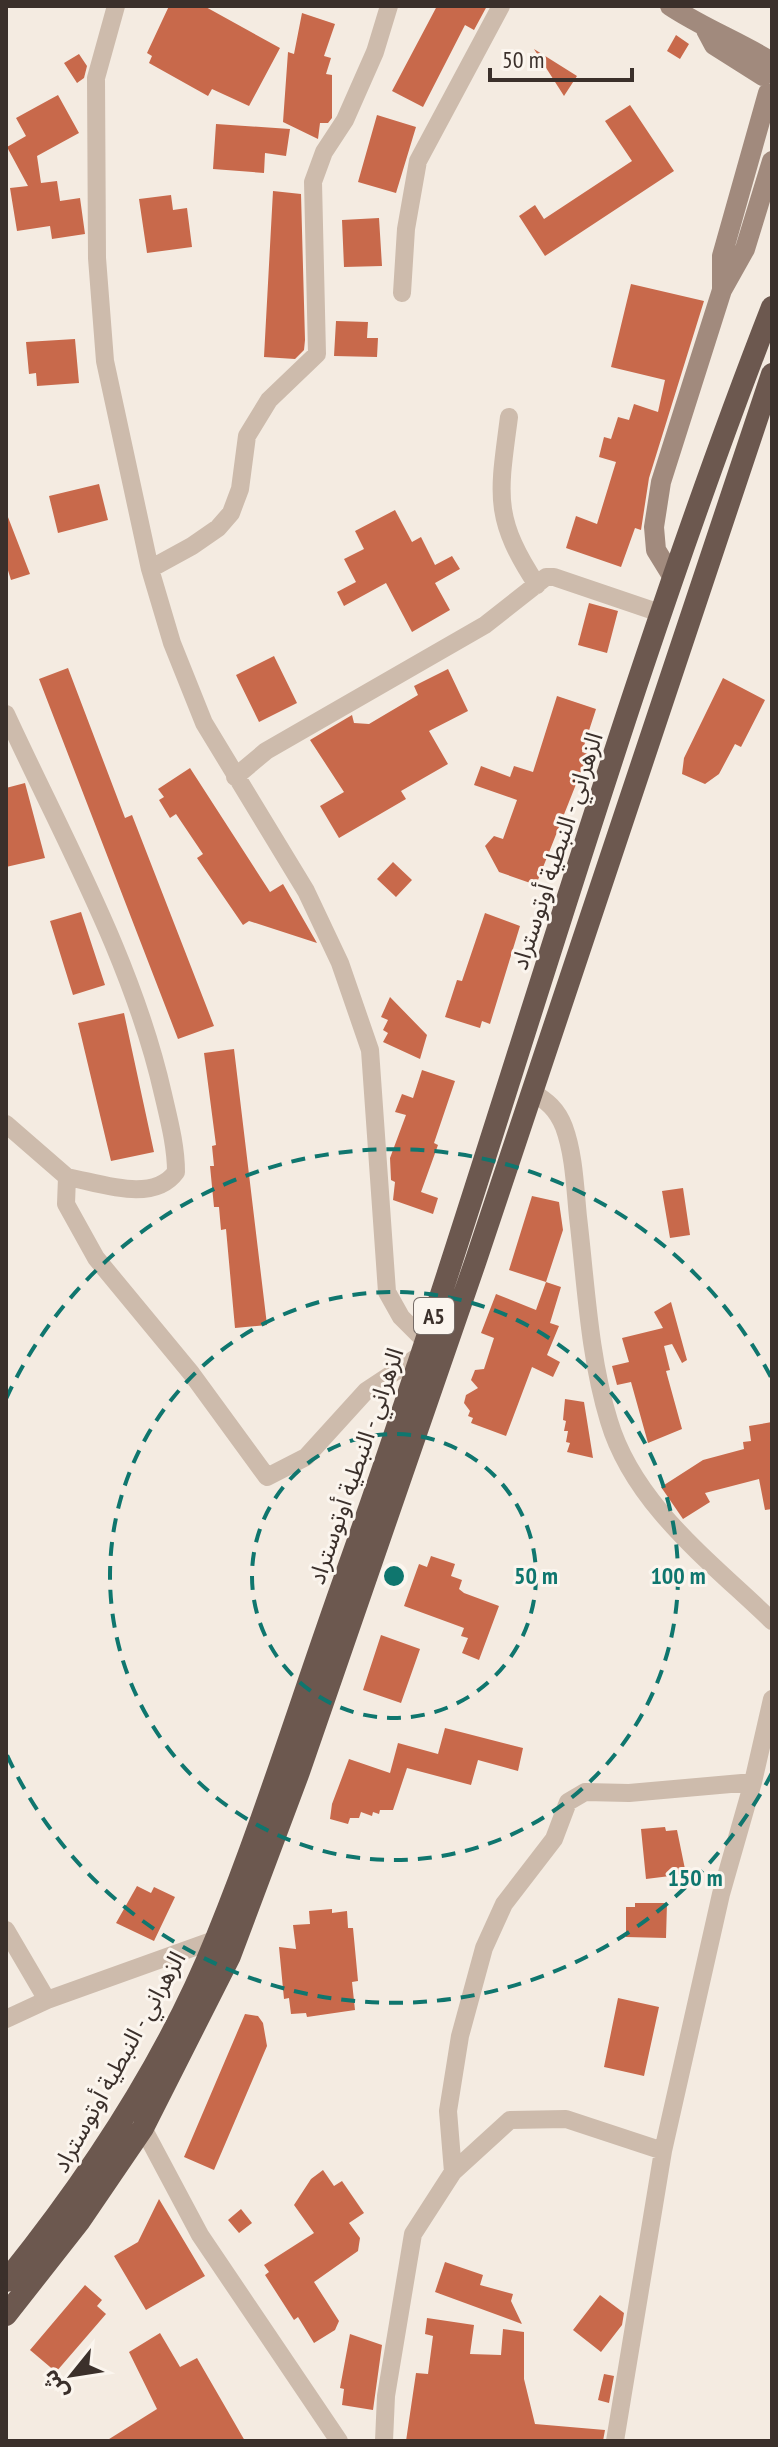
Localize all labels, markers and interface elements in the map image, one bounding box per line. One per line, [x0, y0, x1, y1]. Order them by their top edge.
scale bar [490, 32, 632, 82]
text: 50 m [502, 44, 544, 75]
street label: الزهراني - النبطية أوتوستراد [503, 728, 613, 975]
road number: A5 [414, 1298, 454, 1334]
street label: الزهراني - النبطية أوتوستراد [300, 1343, 414, 1589]
text: 50 m [514, 1560, 558, 1591]
text: 100 m [650, 1560, 706, 1591]
centre of rings [380, 1562, 408, 1590]
text: 150 m [667, 1862, 723, 1893]
street label: الزهراني - النبطية أوتوستراد [45, 1946, 195, 2180]
north arrow [32, 2335, 112, 2415]
text: ش [35, 2365, 74, 2405]

